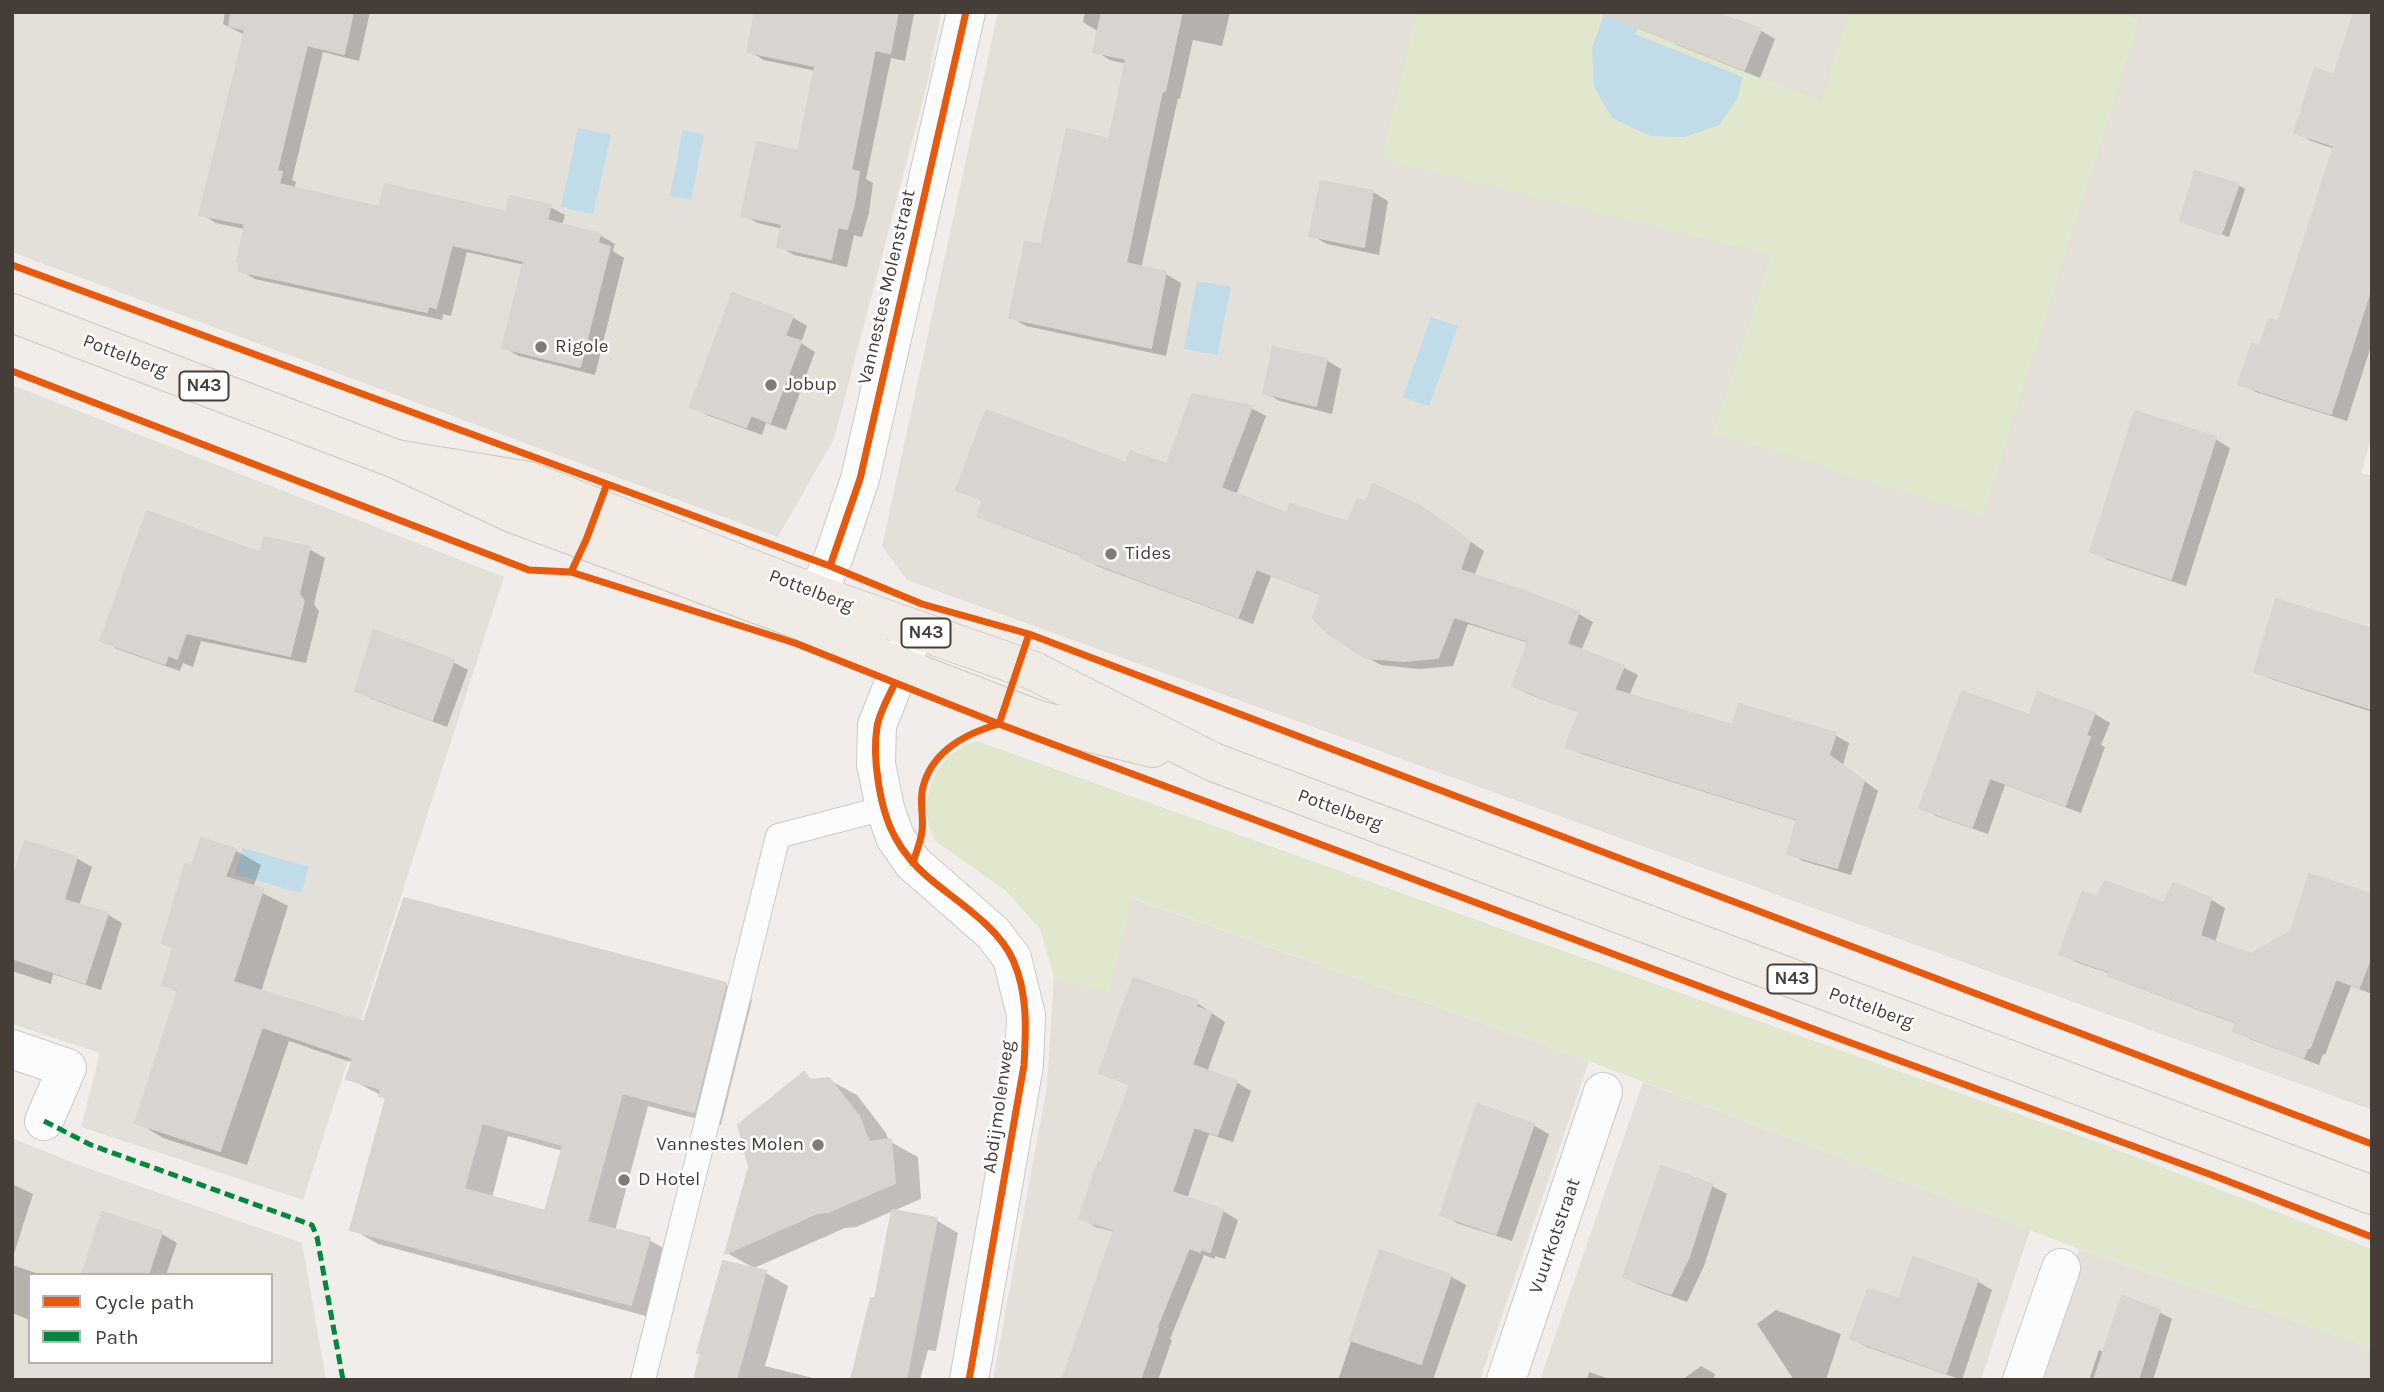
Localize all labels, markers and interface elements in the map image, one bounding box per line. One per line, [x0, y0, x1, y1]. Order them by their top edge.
street label: Vannestes Molenstraat [853, 187, 921, 387]
street label: Pottelberg [80, 329, 170, 383]
place label: Rigole [555, 336, 608, 358]
marker: Rigole [533, 339, 549, 355]
road number: N43 [180, 372, 228, 400]
place label: Jobup [785, 374, 837, 396]
marker: Jobup [763, 377, 779, 393]
place label: Tides [1125, 543, 1171, 565]
marker: Tides [1103, 546, 1119, 562]
street label: Pottelberg [766, 564, 856, 618]
road number: N43 [902, 618, 950, 648]
street label: Pottelberg [1294, 784, 1386, 836]
road number: N43 [1768, 964, 1816, 994]
street label: Pottelberg [1825, 982, 1917, 1034]
street label: Abdijmolenweg [978, 1039, 1020, 1175]
place label: Vannestes Molen [656, 1134, 804, 1156]
marker: Vannestes Molen [810, 1137, 826, 1153]
place label: D Hotel [638, 1169, 700, 1191]
marker: D Hotel [616, 1172, 632, 1188]
street label: Vuurkotstraat [1525, 1175, 1585, 1297]
legend [28, 1273, 273, 1364]
text: Cycle path [95, 1290, 195, 1314]
text: Path [95, 1325, 139, 1349]

